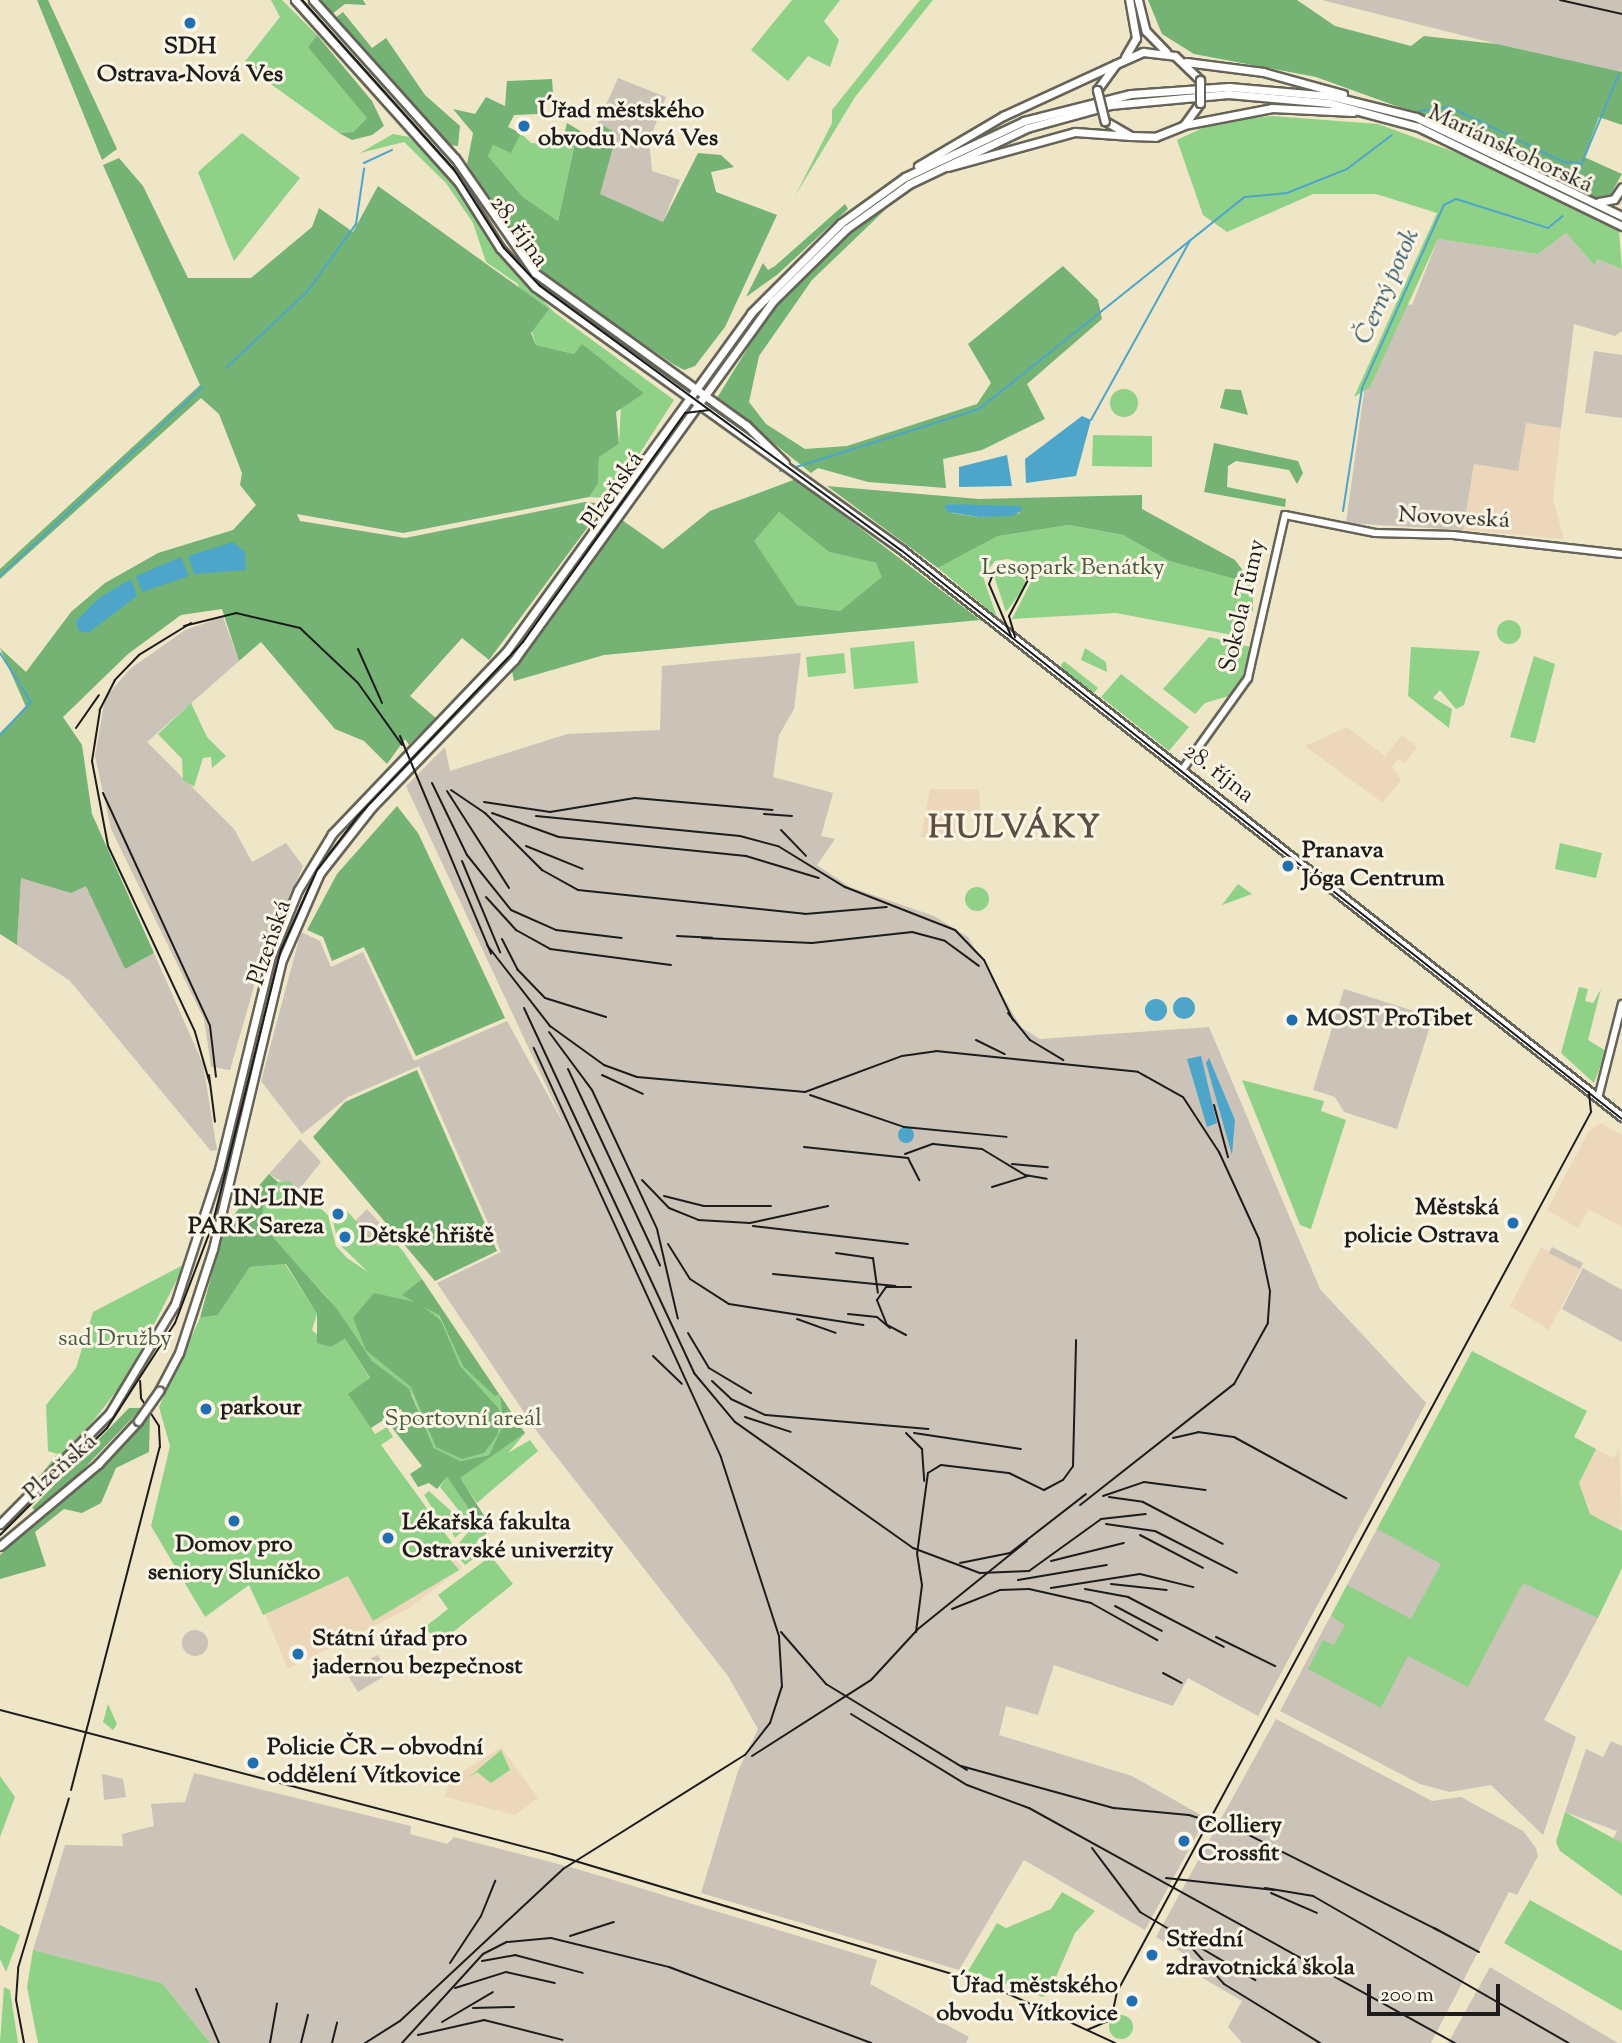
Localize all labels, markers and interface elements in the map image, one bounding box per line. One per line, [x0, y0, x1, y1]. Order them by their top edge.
marker: SDH Ostrava-Nová Ves [182, 15, 198, 31]
place label: SDH Ostrava-Nová Ves [97, 34, 283, 90]
place label: Úřad městského obvodu Nová Ves [538, 98, 718, 154]
street label: Mariánskohorská [1423, 99, 1597, 201]
marker: Úřad městského obvodu Nová Ves [516, 118, 532, 134]
street label: 28. října [482, 190, 554, 274]
water label: Černý potok [1349, 224, 1427, 350]
street label: Plzeňská [577, 447, 651, 535]
street label: Novoveská [1397, 502, 1511, 536]
street label: Sokola Tůmy [1215, 537, 1273, 675]
park label: Lesopark Benátky [981, 555, 1165, 583]
street label: 28. října [1177, 737, 1259, 811]
district label: HULVÁKY [929, 810, 1101, 848]
place label: Pranava Jóga Centrum [1302, 838, 1445, 894]
marker: Pranava Jóga Centrum [1280, 858, 1296, 874]
street label: Plzeňská [243, 897, 299, 989]
place label: MOST ProTibet [1306, 1006, 1472, 1034]
marker: MOST ProTibet [1284, 1012, 1300, 1028]
place label: IN-LINE PARK Sareza [188, 1186, 324, 1242]
place label: Městská policie Ostrava [1344, 1195, 1499, 1251]
marker: IN-LINE PARK Sareza [330, 1206, 346, 1222]
marker: Městská policie Ostrava [1505, 1215, 1521, 1231]
place label: Dětské hřiště [359, 1223, 494, 1251]
marker: Dětské hřiště [337, 1229, 353, 1245]
park label: sad Družby [58, 1326, 172, 1354]
place label: parkour [220, 1395, 302, 1423]
marker: parkour [198, 1401, 214, 1417]
park label: Sportovní areál [384, 1406, 542, 1434]
street label: Plzeňská [18, 1428, 104, 1508]
place label: Lékařská fakulta Ostravské univerzity [402, 1510, 613, 1566]
marker: Domov pro seniory Sluníčko [226, 1513, 242, 1529]
marker: Lékařská fakulta Ostravské univerzity [380, 1530, 396, 1546]
place label: Domov pro seniory Sluníčko [148, 1532, 320, 1588]
place label: Státní úřad pro jadernou bezpečnost [312, 1626, 522, 1682]
marker: Státní úřad pro jadernou bezpečnost [290, 1646, 306, 1662]
place label: Policie ČR – obvodní oddělení Vítkovice [267, 1735, 483, 1791]
marker: Policie ČR – obvodní oddělení Vítkovice [245, 1755, 261, 1771]
place label: Colliery Crossfit [1198, 1813, 1282, 1869]
marker: Colliery Crossfit [1176, 1833, 1192, 1849]
place label: Střední zdravotnická škola [1166, 1927, 1355, 1983]
marker: Střední zdravotnická škola [1144, 1947, 1160, 1963]
scale bar [1370, 1969, 1503, 2013]
place label: Úřad městského obvodu Vítkovice [936, 1973, 1118, 2029]
text: 200 m [1380, 1981, 1434, 2011]
marker: Úřad městského obvodu Vítkovice [1124, 1993, 1140, 2009]

